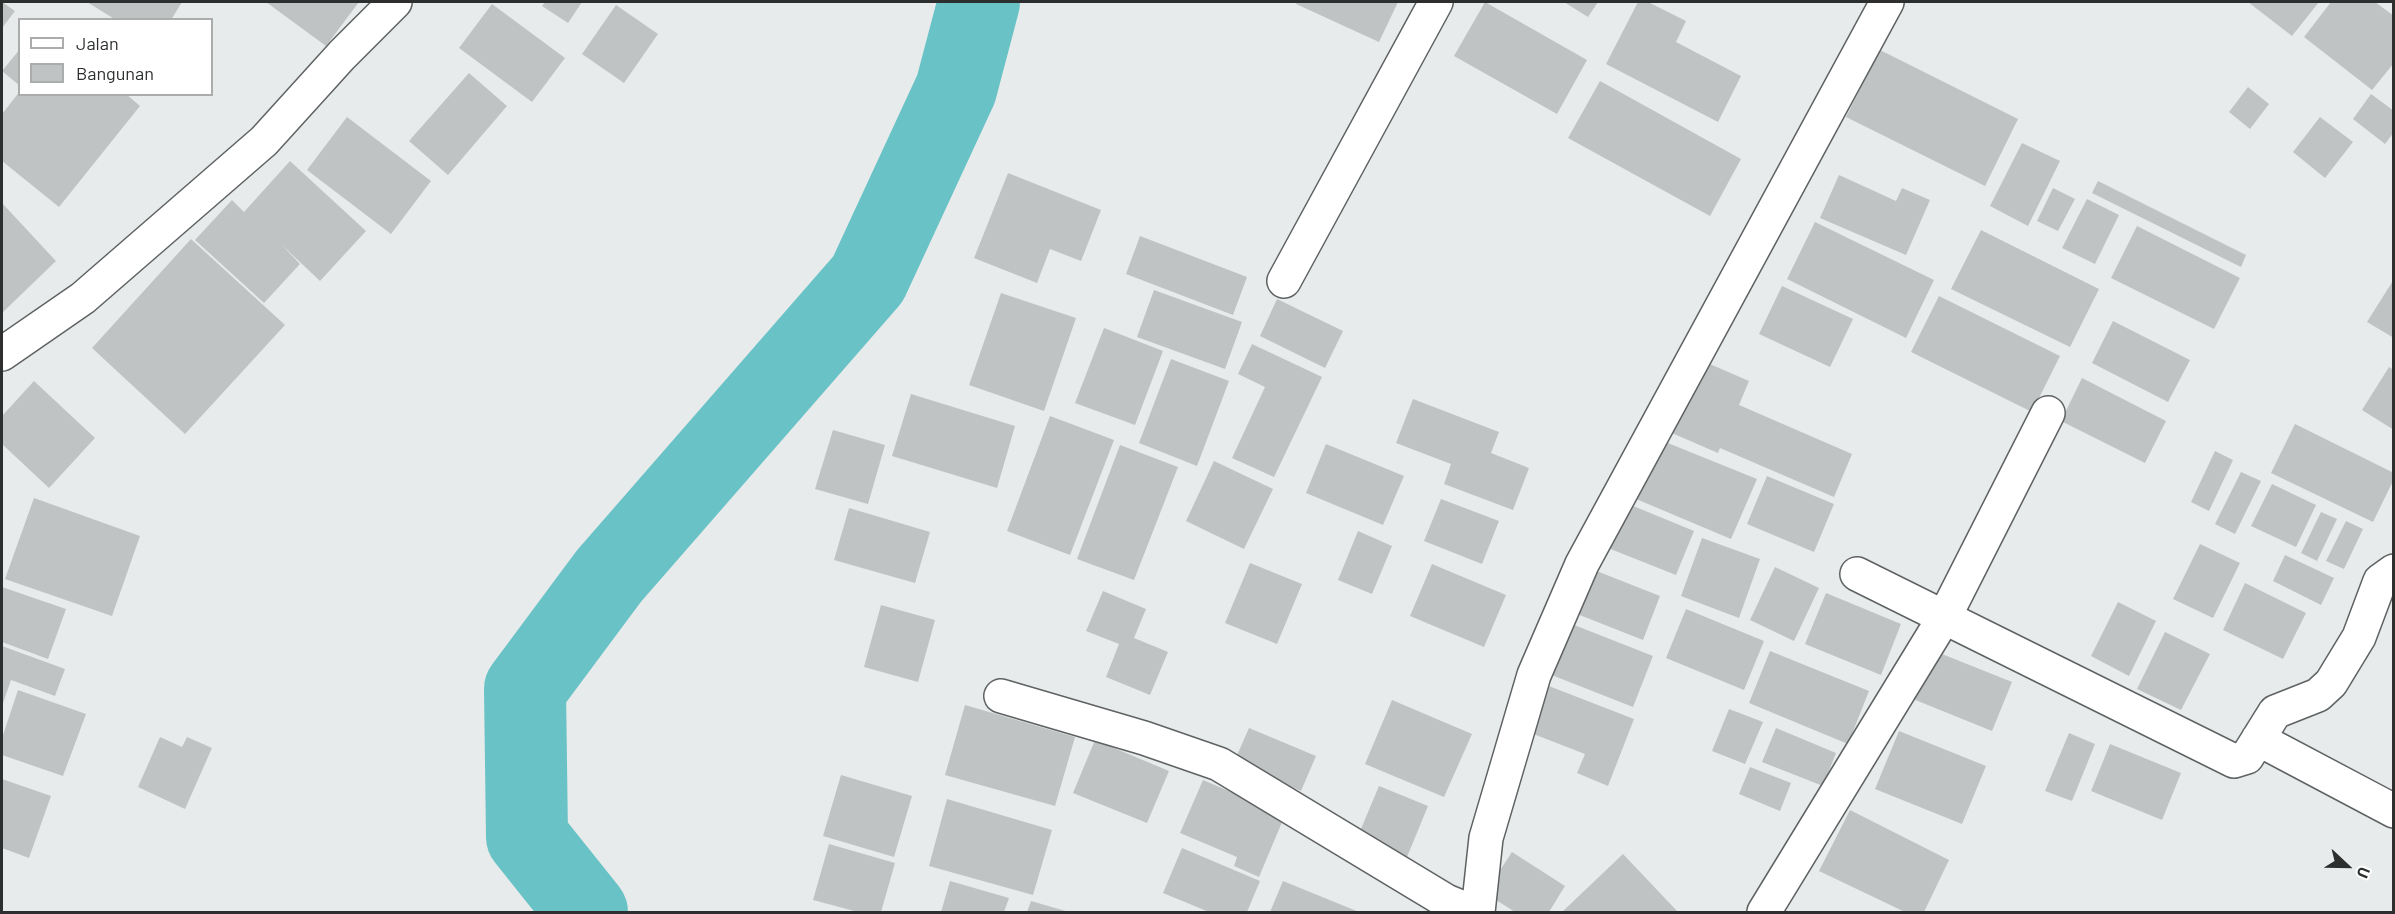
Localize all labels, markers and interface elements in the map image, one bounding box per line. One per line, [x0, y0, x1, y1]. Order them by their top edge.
legend [18, 18, 213, 96]
text: Jalan [76, 32, 119, 54]
text: Bangunan [76, 62, 154, 84]
north arrow [2317, 836, 2377, 896]
text: U [2353, 865, 2375, 881]

